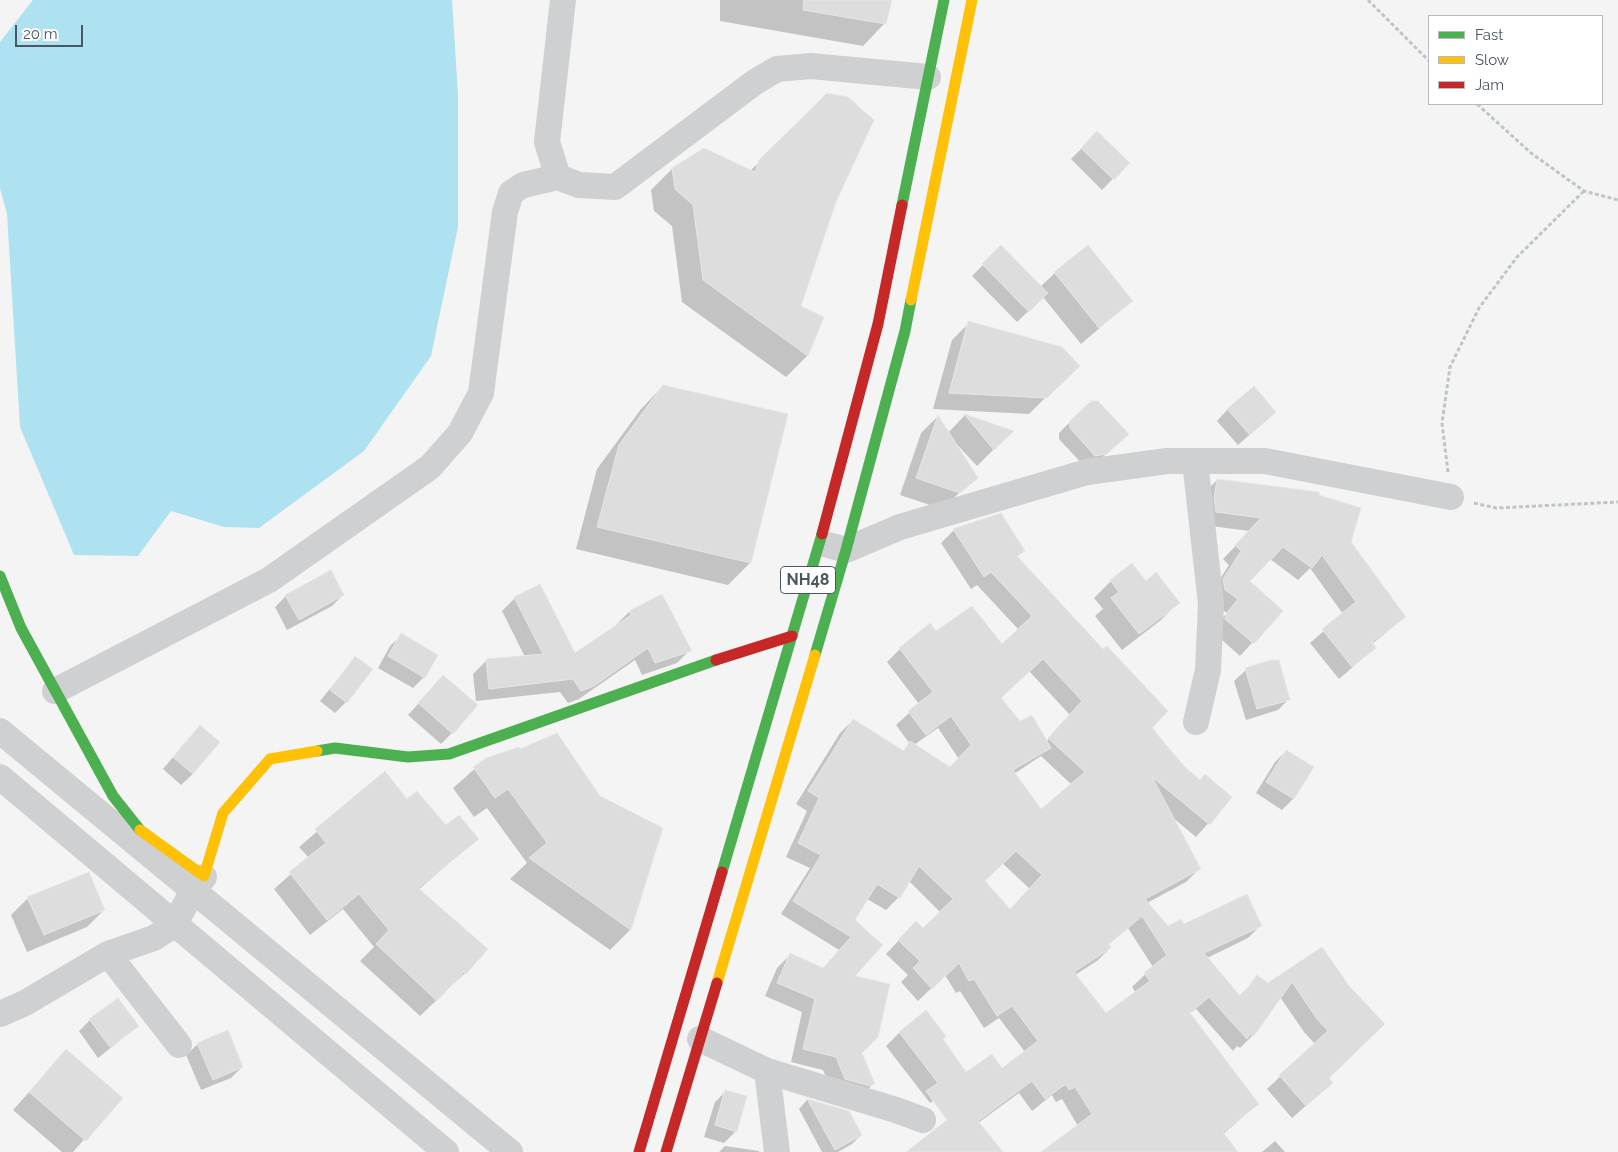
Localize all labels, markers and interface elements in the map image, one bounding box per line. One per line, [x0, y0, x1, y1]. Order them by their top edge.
scale bar [18, 15, 85, 47]
legend [1428, 15, 1603, 105]
text: 20 m [23, 25, 58, 43]
text: Fast [1475, 26, 1503, 44]
text: Slow [1475, 51, 1509, 69]
text: Jam [1475, 76, 1504, 94]
road number: NH48 [780, 566, 836, 594]

